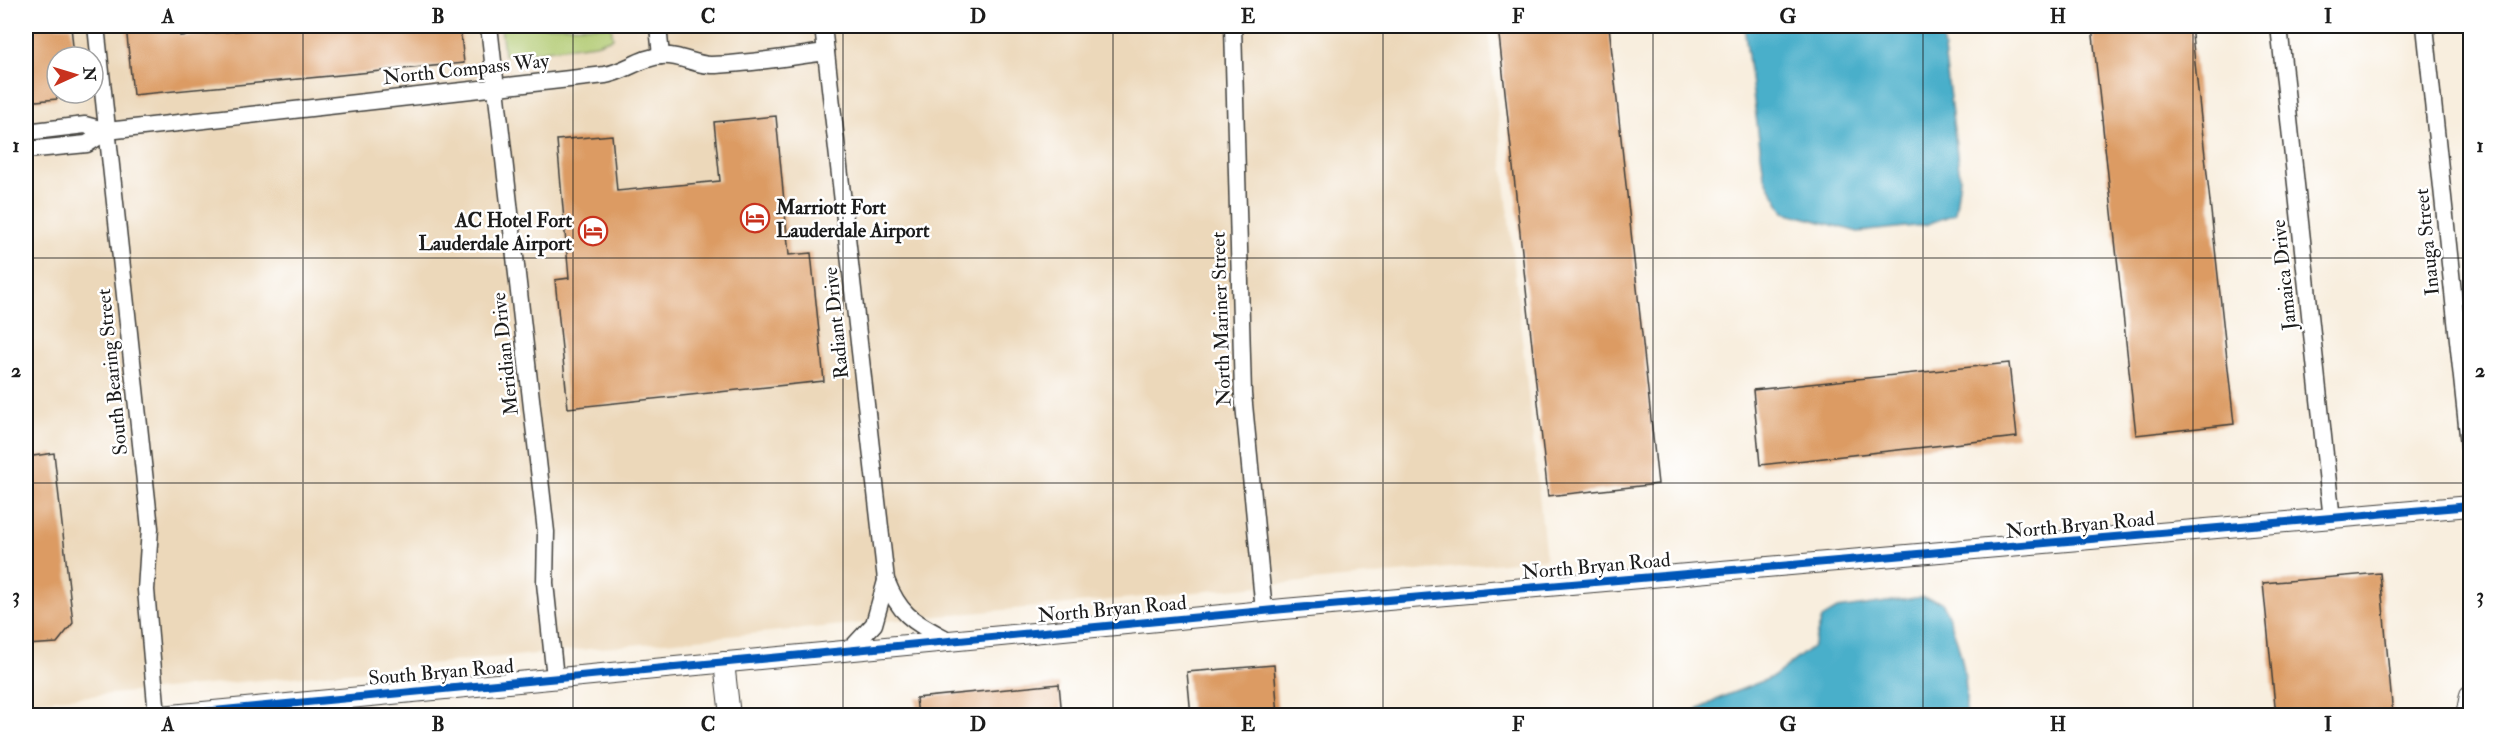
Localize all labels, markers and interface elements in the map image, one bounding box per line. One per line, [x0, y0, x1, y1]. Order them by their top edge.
text: A [161, 4, 175, 29]
text: B [431, 4, 445, 29]
text: C [701, 4, 715, 29]
text: D [970, 4, 986, 29]
text: E [1241, 4, 1256, 29]
text: F [1512, 4, 1525, 29]
text: G [1780, 4, 1797, 29]
text: H [2050, 4, 2066, 29]
text: I [2324, 4, 2332, 29]
north arrow [45, 45, 105, 105]
street label: North Compass Way [382, 48, 552, 91]
text: N [78, 65, 99, 83]
text: 1 [12, 133, 20, 158]
text: 1 [2476, 133, 2484, 158]
street label: Inauga Street [2409, 187, 2445, 297]
place label: Marriott Fort Lauderdale Airport [775, 195, 930, 244]
hotel icon: Marriott Fort Lauderdale Airport [739, 202, 771, 234]
place label: AC Hotel Fort Lauderdale Airport [419, 208, 573, 257]
hotel icon: AC Hotel Fort Lauderdale Airport [577, 215, 609, 247]
street label: Jamaica Drive [2266, 218, 2302, 333]
street label: North Mariner Street [1205, 231, 1237, 407]
street label: Radiant Drive [818, 266, 854, 380]
street label: South Bearing Street [91, 287, 133, 456]
street label: Meridian Drive [486, 291, 524, 417]
text: 2 [11, 358, 21, 383]
text: 2 [2475, 358, 2485, 383]
street label: North Bryan Road [2004, 506, 2156, 544]
street label: North Bryan Road [1520, 547, 1672, 585]
text: 3 [12, 583, 20, 608]
text: 3 [2476, 583, 2484, 608]
street label: North Bryan Road [1036, 590, 1188, 628]
street label: South Bryan Road [367, 653, 515, 691]
text: A [161, 712, 175, 737]
text: B [431, 712, 445, 737]
text: C [701, 712, 715, 737]
text: D [970, 712, 986, 737]
text: E [1241, 712, 1256, 737]
text: F [1512, 712, 1525, 737]
text: G [1780, 712, 1797, 737]
text: H [2050, 712, 2066, 737]
text: I [2324, 712, 2332, 737]

